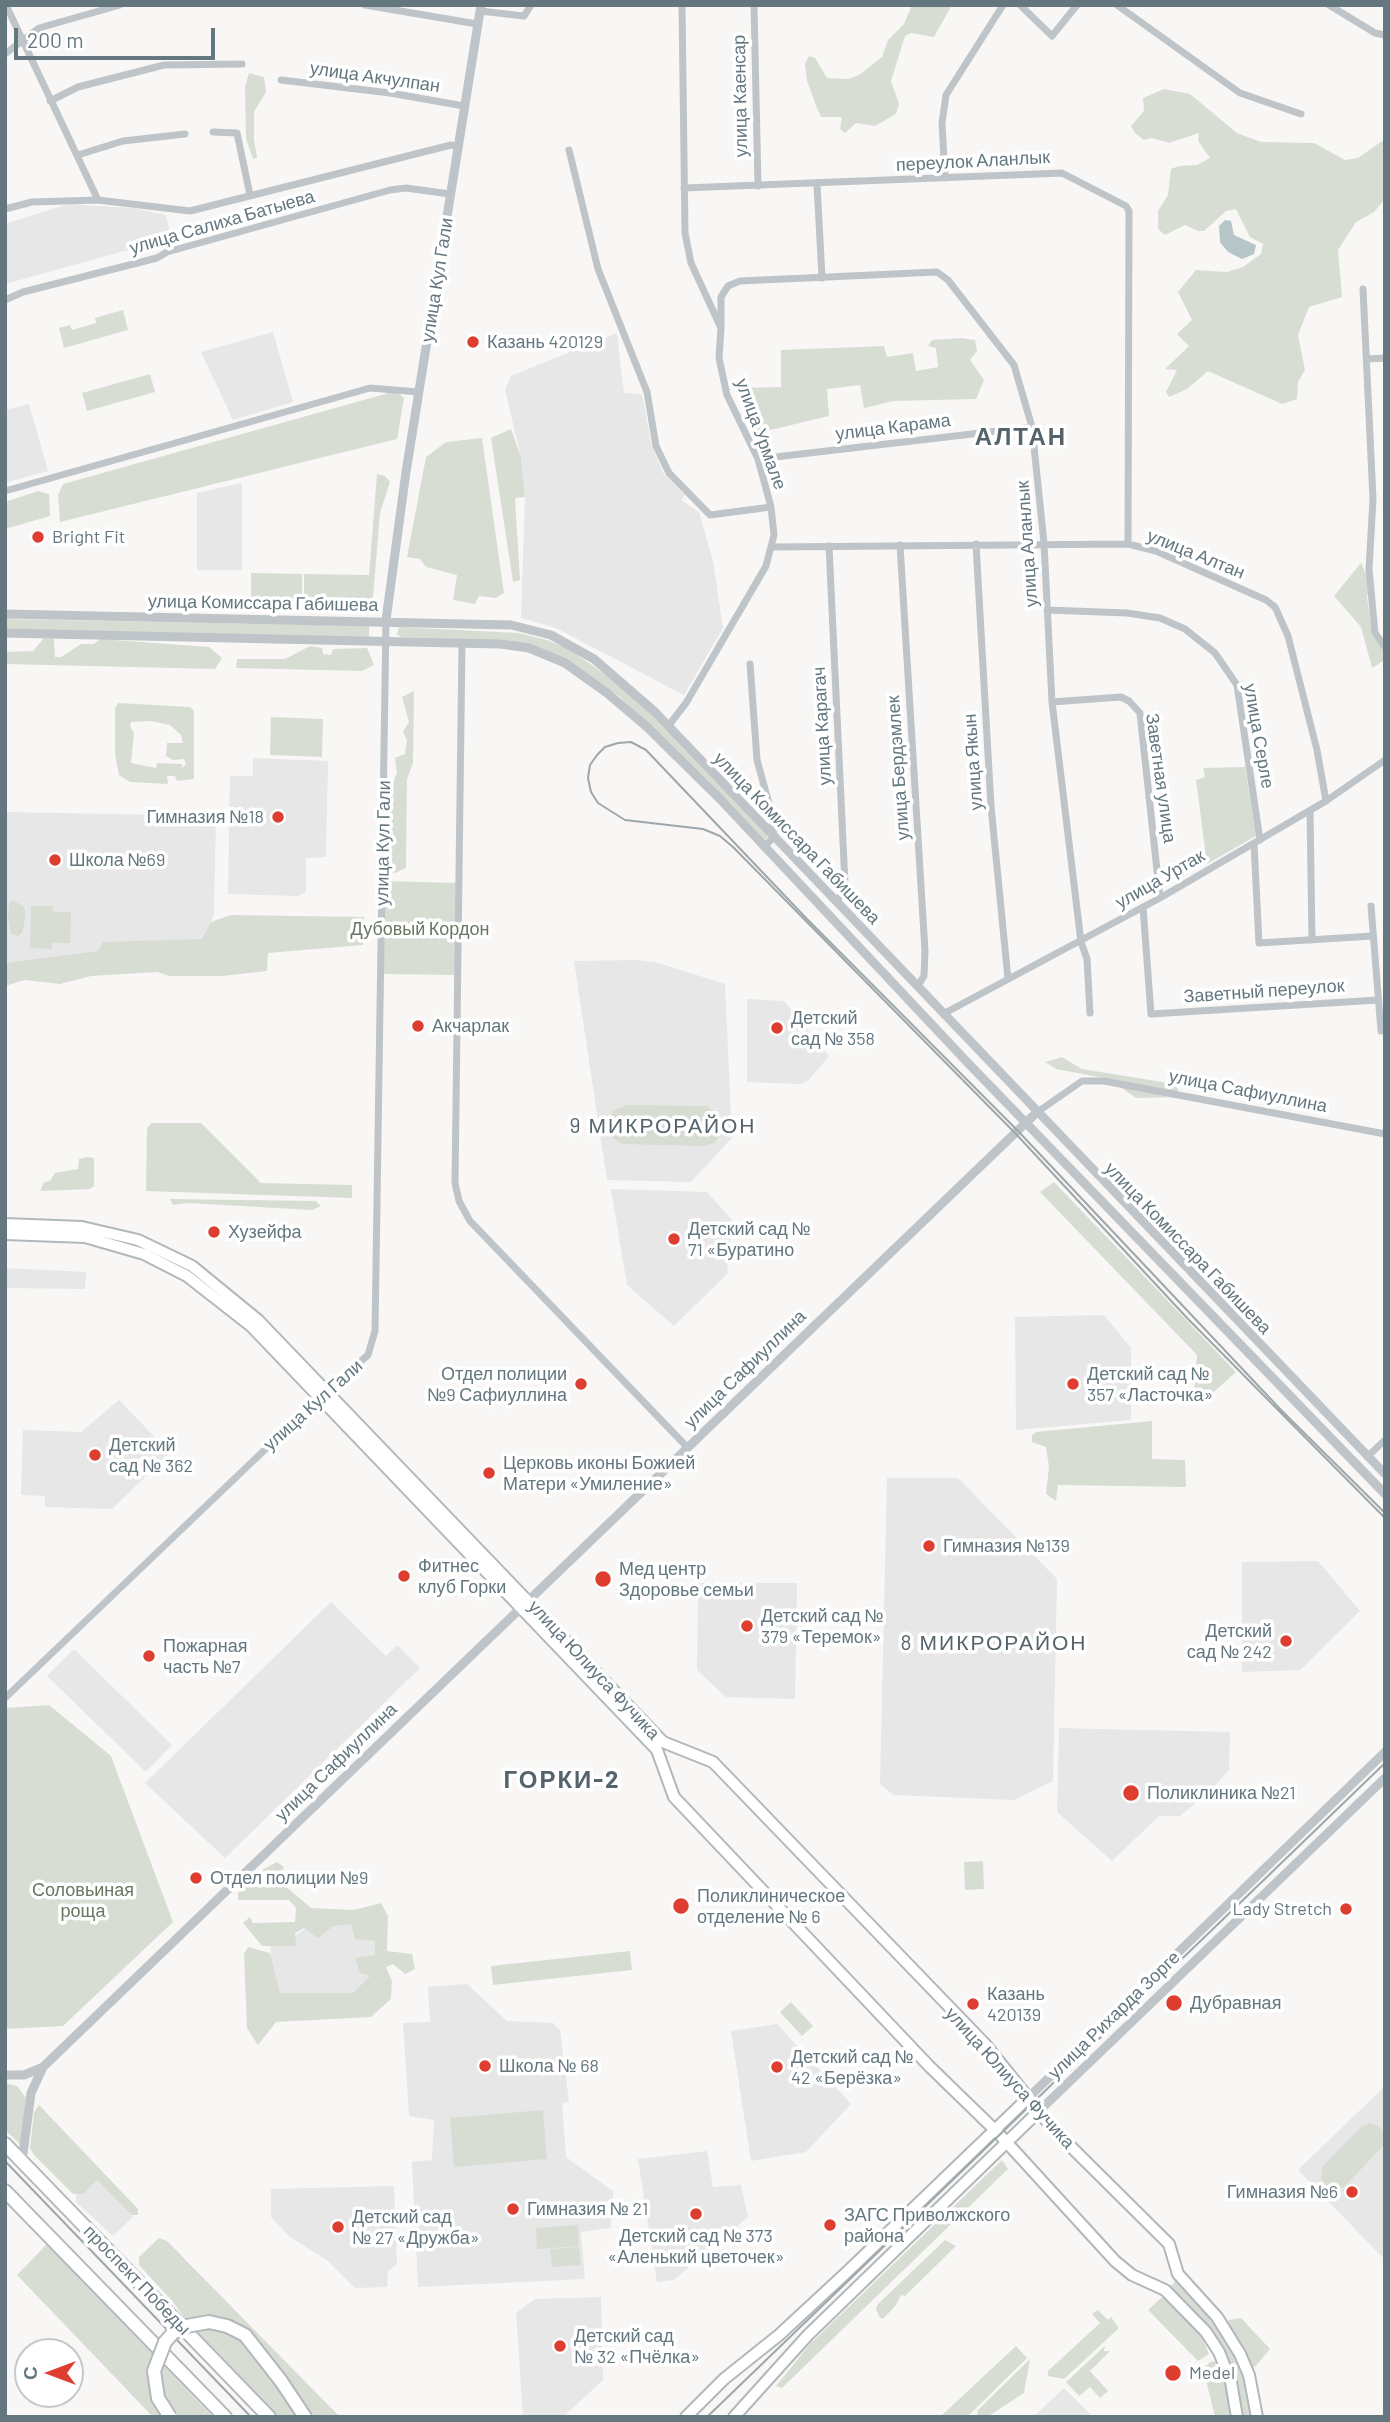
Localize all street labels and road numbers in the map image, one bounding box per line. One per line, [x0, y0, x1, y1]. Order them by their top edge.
street label: улица Каенсар [728, 35, 752, 157]
street label: улица Акчулпан [309, 57, 441, 97]
street label: переулок Аланлык [895, 146, 1051, 176]
street label: улица Салиха Батыева [127, 185, 317, 259]
street label: улица Кул Гали [417, 216, 457, 344]
street label: улица Урмале [731, 376, 791, 492]
street label: улица Карама [834, 409, 952, 445]
street label: улица Аланлык [1012, 480, 1042, 608]
street label: улица Алтан [1144, 525, 1248, 583]
street label: улица Комиссара Габишева [148, 590, 378, 616]
street label: улица Карагач [808, 666, 836, 786]
street label: улица Серле [1239, 682, 1279, 790]
street label: улица Бердэмлек [882, 695, 914, 841]
street label: Заветная улица [1141, 712, 1181, 844]
street label: улица Якын [959, 713, 987, 811]
street label: улица Комиссара Габишева [709, 748, 885, 928]
street label: улица Кул Гали [371, 780, 395, 906]
street label: улица Уртак [1112, 845, 1208, 913]
street label: Заветный переулок [1183, 975, 1345, 1007]
street label: улица Сафиуллина [1167, 1065, 1329, 1117]
street label: улица Комиссара Габишева [1100, 1158, 1276, 1338]
street label: улица Сафиуллина [680, 1305, 810, 1433]
street label: улица Кул Гали [259, 1355, 367, 1455]
street label: улица Юлиуса Фучика [524, 1596, 664, 1744]
street label: улица Сафиуллина [271, 1698, 401, 1826]
street label: улица Рихарда Зорге [1044, 1947, 1184, 2083]
street label: улица Юлиуса Фучика [941, 2003, 1079, 2153]
street label: проспект Победы [79, 2221, 195, 2339]

